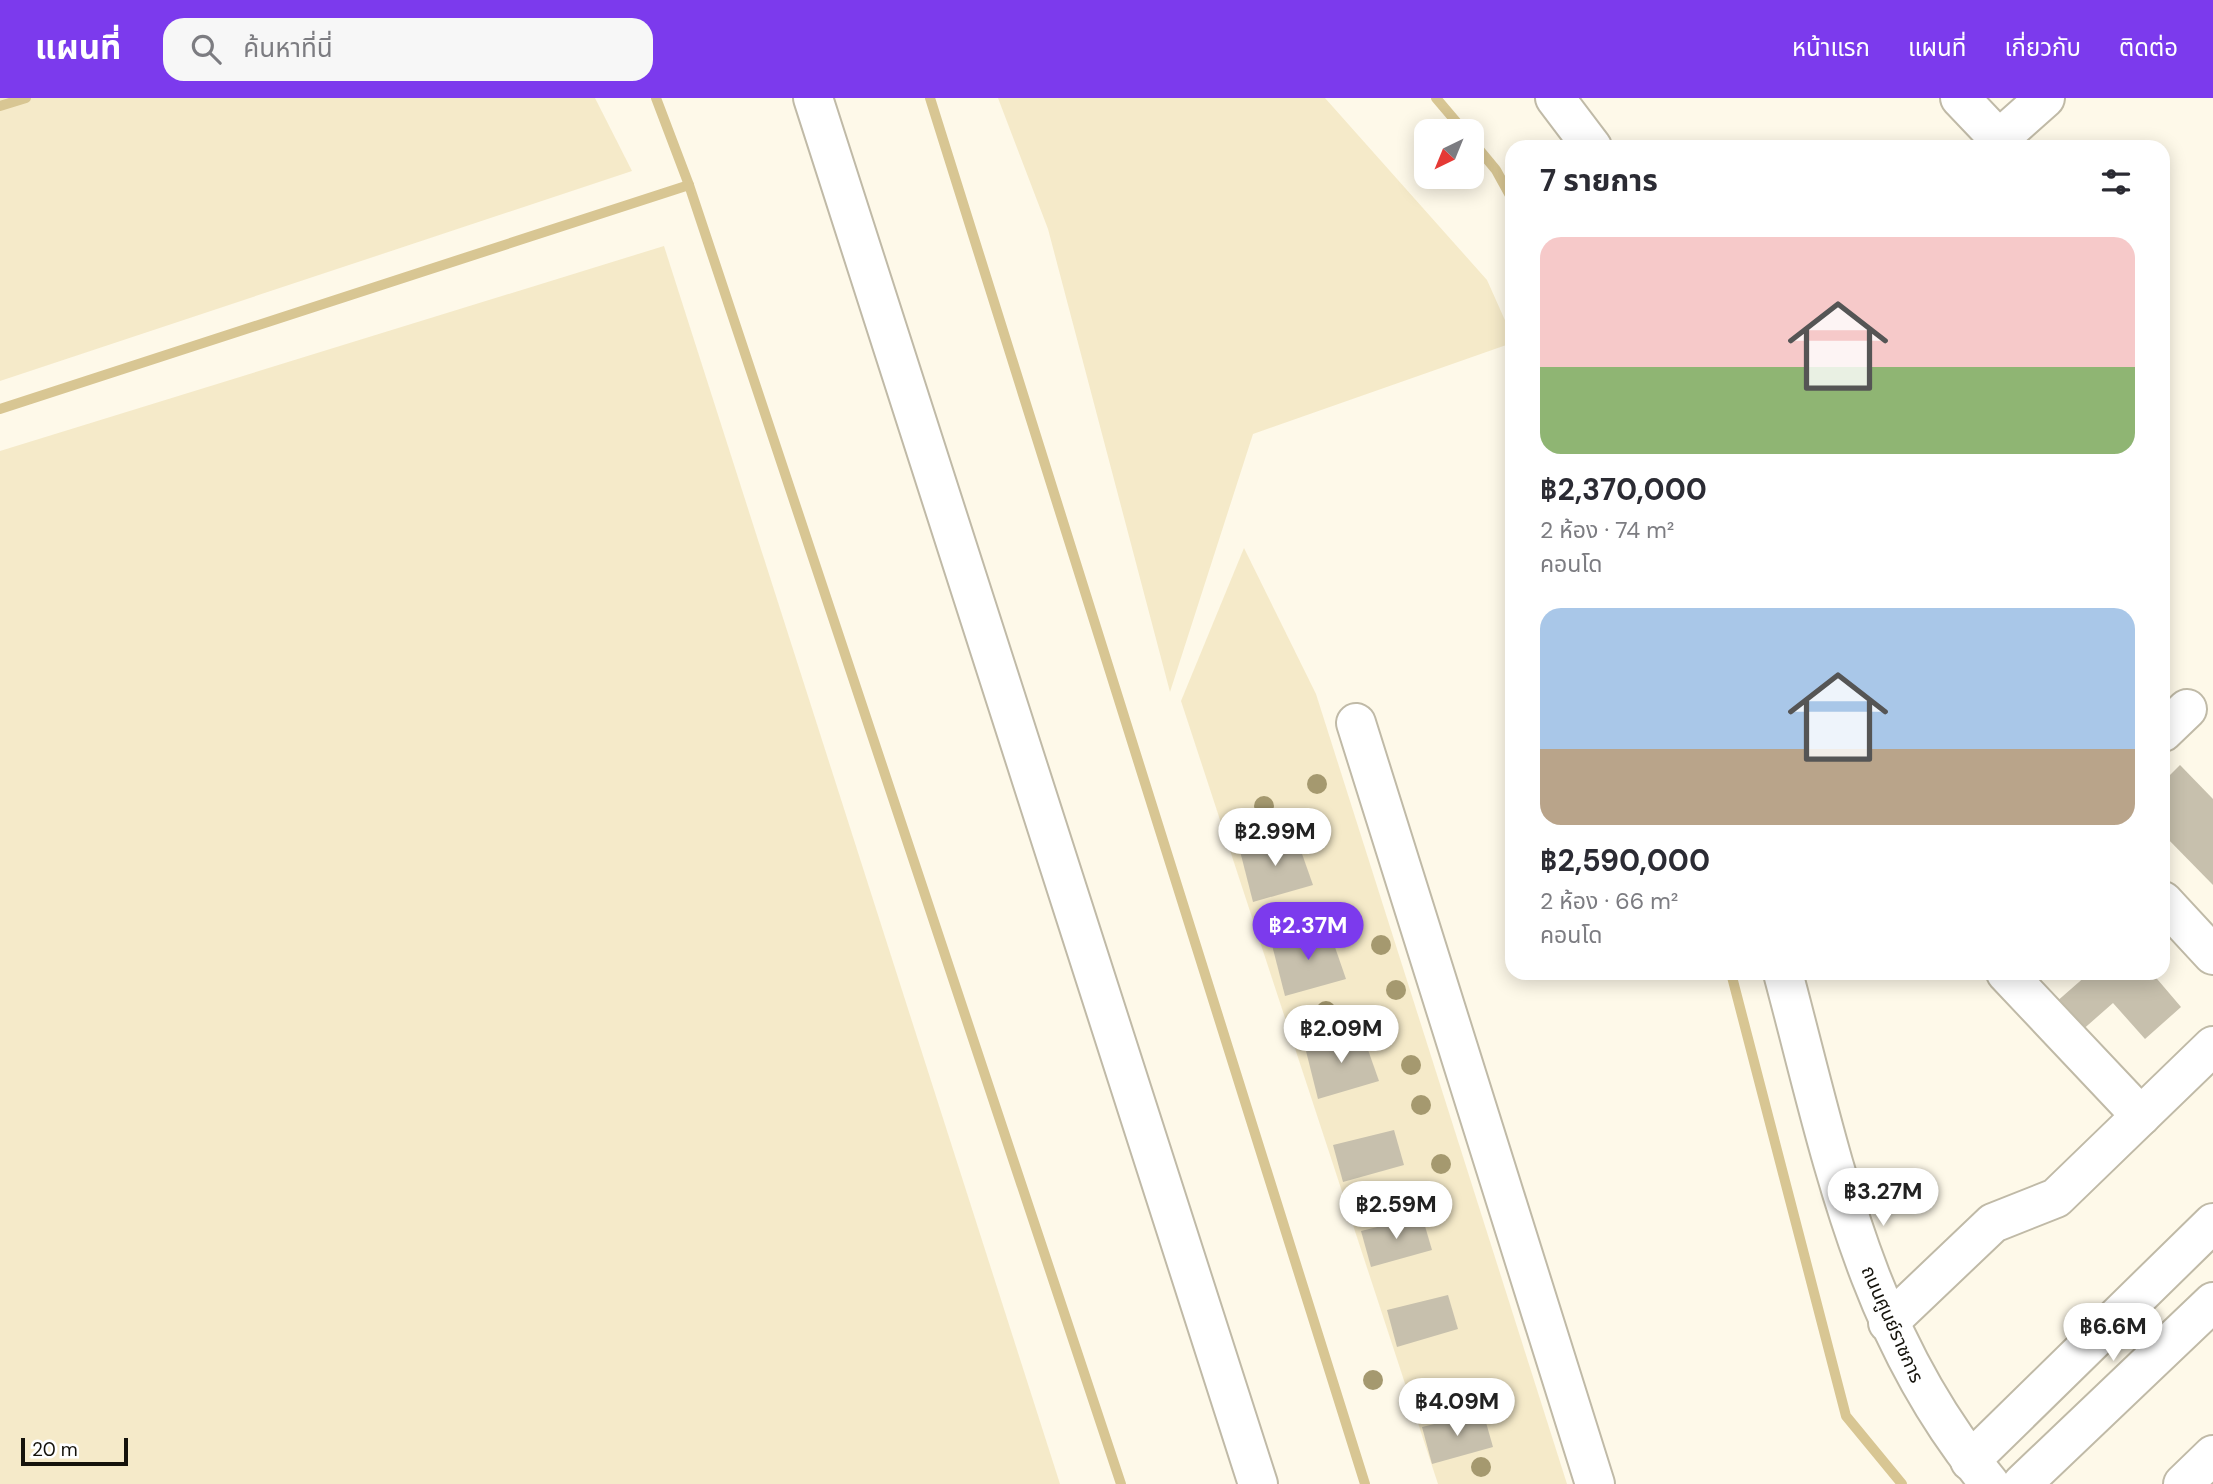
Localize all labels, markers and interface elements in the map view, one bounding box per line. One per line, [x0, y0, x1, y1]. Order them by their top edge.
search box [163, 18, 653, 81]
text: แผนที่ [35, 26, 121, 69]
icon: search [187, 30, 225, 68]
text: ค้นหาที่นี่ [243, 31, 333, 65]
text: หน้าแรก [1792, 32, 1870, 63]
text: แผนที่ [1908, 32, 1966, 63]
text: เกี่ยวกับ [2004, 32, 2081, 63]
text: ติดต่อ [2119, 32, 2178, 63]
north arrow [1414, 119, 1484, 189]
map controls [1414, 119, 1484, 189]
text: 7 รายการ [1540, 161, 1658, 200]
icon: filters [2097, 163, 2135, 201]
icon: home [1775, 283, 1901, 409]
text: ฿2,370,000 [1540, 470, 1707, 509]
text: 2 ห้อง · 74 m² [1540, 515, 1674, 545]
text: คอนโด [1540, 549, 1602, 579]
icon: home [1775, 654, 1901, 780]
pin: ฿2.99M [1218, 808, 1332, 868]
text: ฿2.99M [1234, 816, 1316, 846]
text: ฿2,590,000 [1540, 841, 1710, 880]
text: 2 ห้อง · 66 m² [1540, 886, 1678, 916]
pin: ฿2.37M [1251, 902, 1365, 962]
text: ฿2.37M [1269, 910, 1347, 940]
text: คอนโด [1540, 920, 1602, 950]
pin: ฿2.09M [1284, 1006, 1398, 1065]
text: ฿2.09M [1300, 1013, 1382, 1043]
pin: ฿3.27M [1826, 1168, 1940, 1228]
text: ฿3.27M [1844, 1176, 1922, 1206]
pin: ฿2.59M [1339, 1182, 1453, 1241]
text: ฿2.59M [1355, 1189, 1437, 1219]
street label: ถนนศูนย์ราชการ [1856, 1262, 1929, 1387]
pin: ฿6.6M [2064, 1304, 2162, 1363]
text: ฿6.6M [2079, 1311, 2147, 1341]
pin: ฿4.09M [1400, 1378, 1514, 1438]
text: ฿4.09M [1415, 1386, 1499, 1416]
scale bar [21, 1435, 128, 1467]
text: 20 m [32, 1437, 78, 1462]

